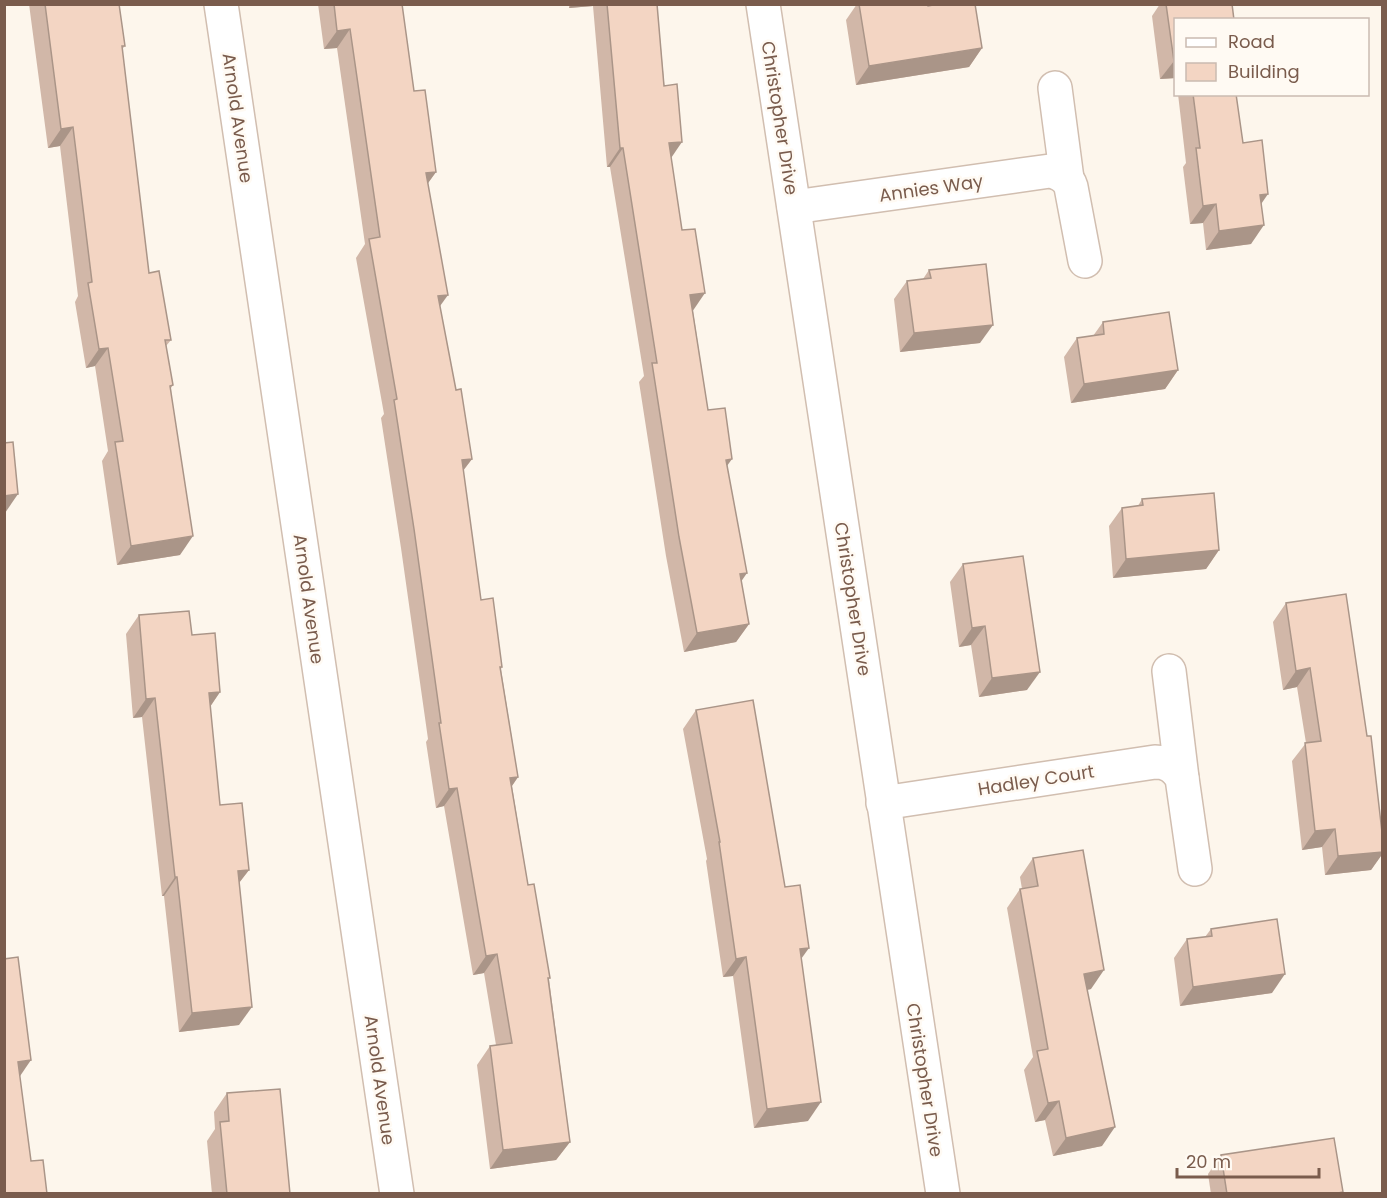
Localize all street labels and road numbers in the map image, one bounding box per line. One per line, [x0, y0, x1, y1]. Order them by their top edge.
street label: Christopher Drive [755, 39, 805, 197]
street label: Arnold Avenue [217, 51, 259, 185]
street label: Annies Way [877, 168, 985, 208]
street label: Christopher Drive [828, 520, 878, 678]
street label: Arnold Avenue [288, 532, 330, 666]
street label: Hadley Court [976, 758, 1096, 802]
street label: Christopher Drive [900, 1001, 950, 1159]
street label: Arnold Avenue [359, 1013, 401, 1147]

